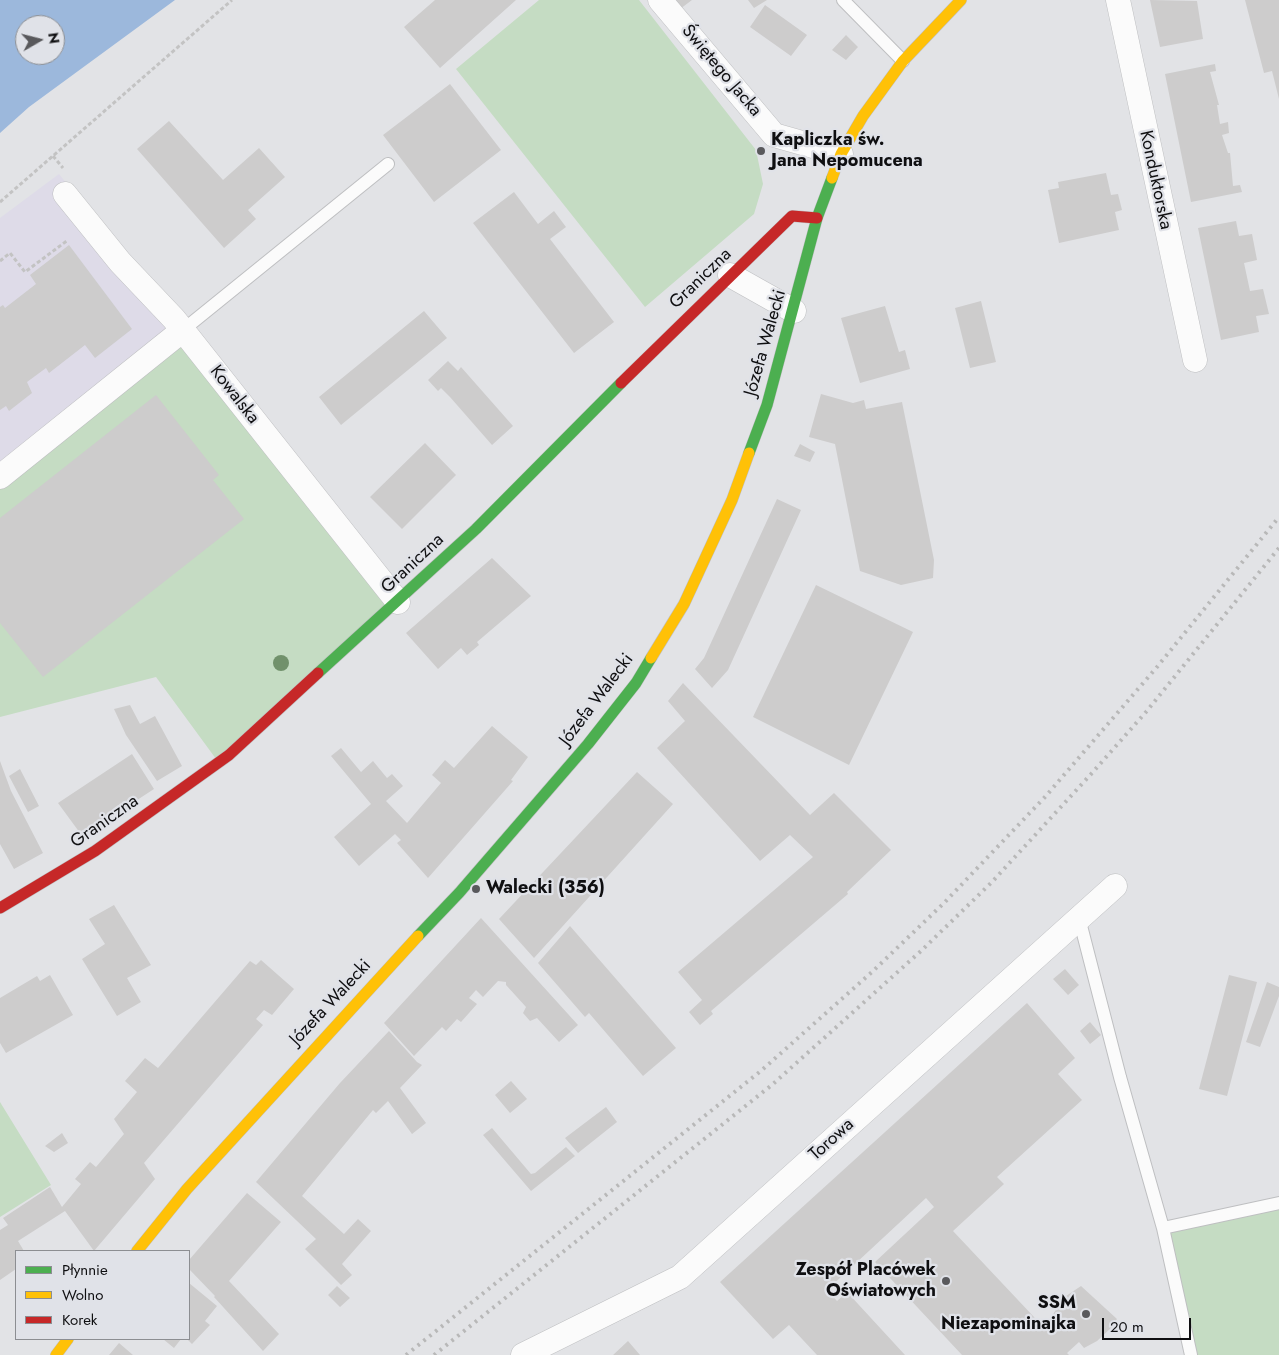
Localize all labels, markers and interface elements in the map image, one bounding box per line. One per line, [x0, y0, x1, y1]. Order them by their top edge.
north arrow [15, 15, 65, 65]
street label: Świętego Jacka [676, 21, 766, 121]
text: N [43, 31, 65, 45]
street label: Konduktorska [1134, 129, 1176, 231]
place label: Kapliczka św. Jana Nepomucena [771, 130, 923, 172]
marker: Kapliczka św. Jana Nepomucena [755, 145, 767, 157]
street label: Graniczna [665, 244, 737, 314]
street label: Józefa Walecki [741, 287, 791, 399]
street label: Kowalska [205, 362, 263, 428]
street label: Graniczna [377, 530, 449, 598]
street label: Józefa Walecki [555, 650, 639, 750]
street label: Graniczna [67, 791, 143, 853]
place label: Walecki (356) [486, 878, 605, 900]
marker: Walecki (356) [470, 883, 482, 895]
street label: Józefa Walecki [286, 956, 376, 1050]
street label: Torowa [805, 1114, 859, 1166]
legend [15, 1250, 190, 1340]
text: Płynnie [62, 1259, 108, 1281]
place label: Zespół Placówek Oświatowych [796, 1260, 936, 1302]
marker: Zespół Placówek Oświatowych [940, 1275, 952, 1287]
text: Wolno [62, 1284, 103, 1306]
place label: SSM Niezapominajka [941, 1293, 1076, 1336]
marker: SSM Niezapominajka [1080, 1308, 1092, 1320]
scale bar [1104, 1308, 1193, 1340]
text: Korek [62, 1309, 97, 1331]
text: 20 m [1110, 1316, 1144, 1338]

